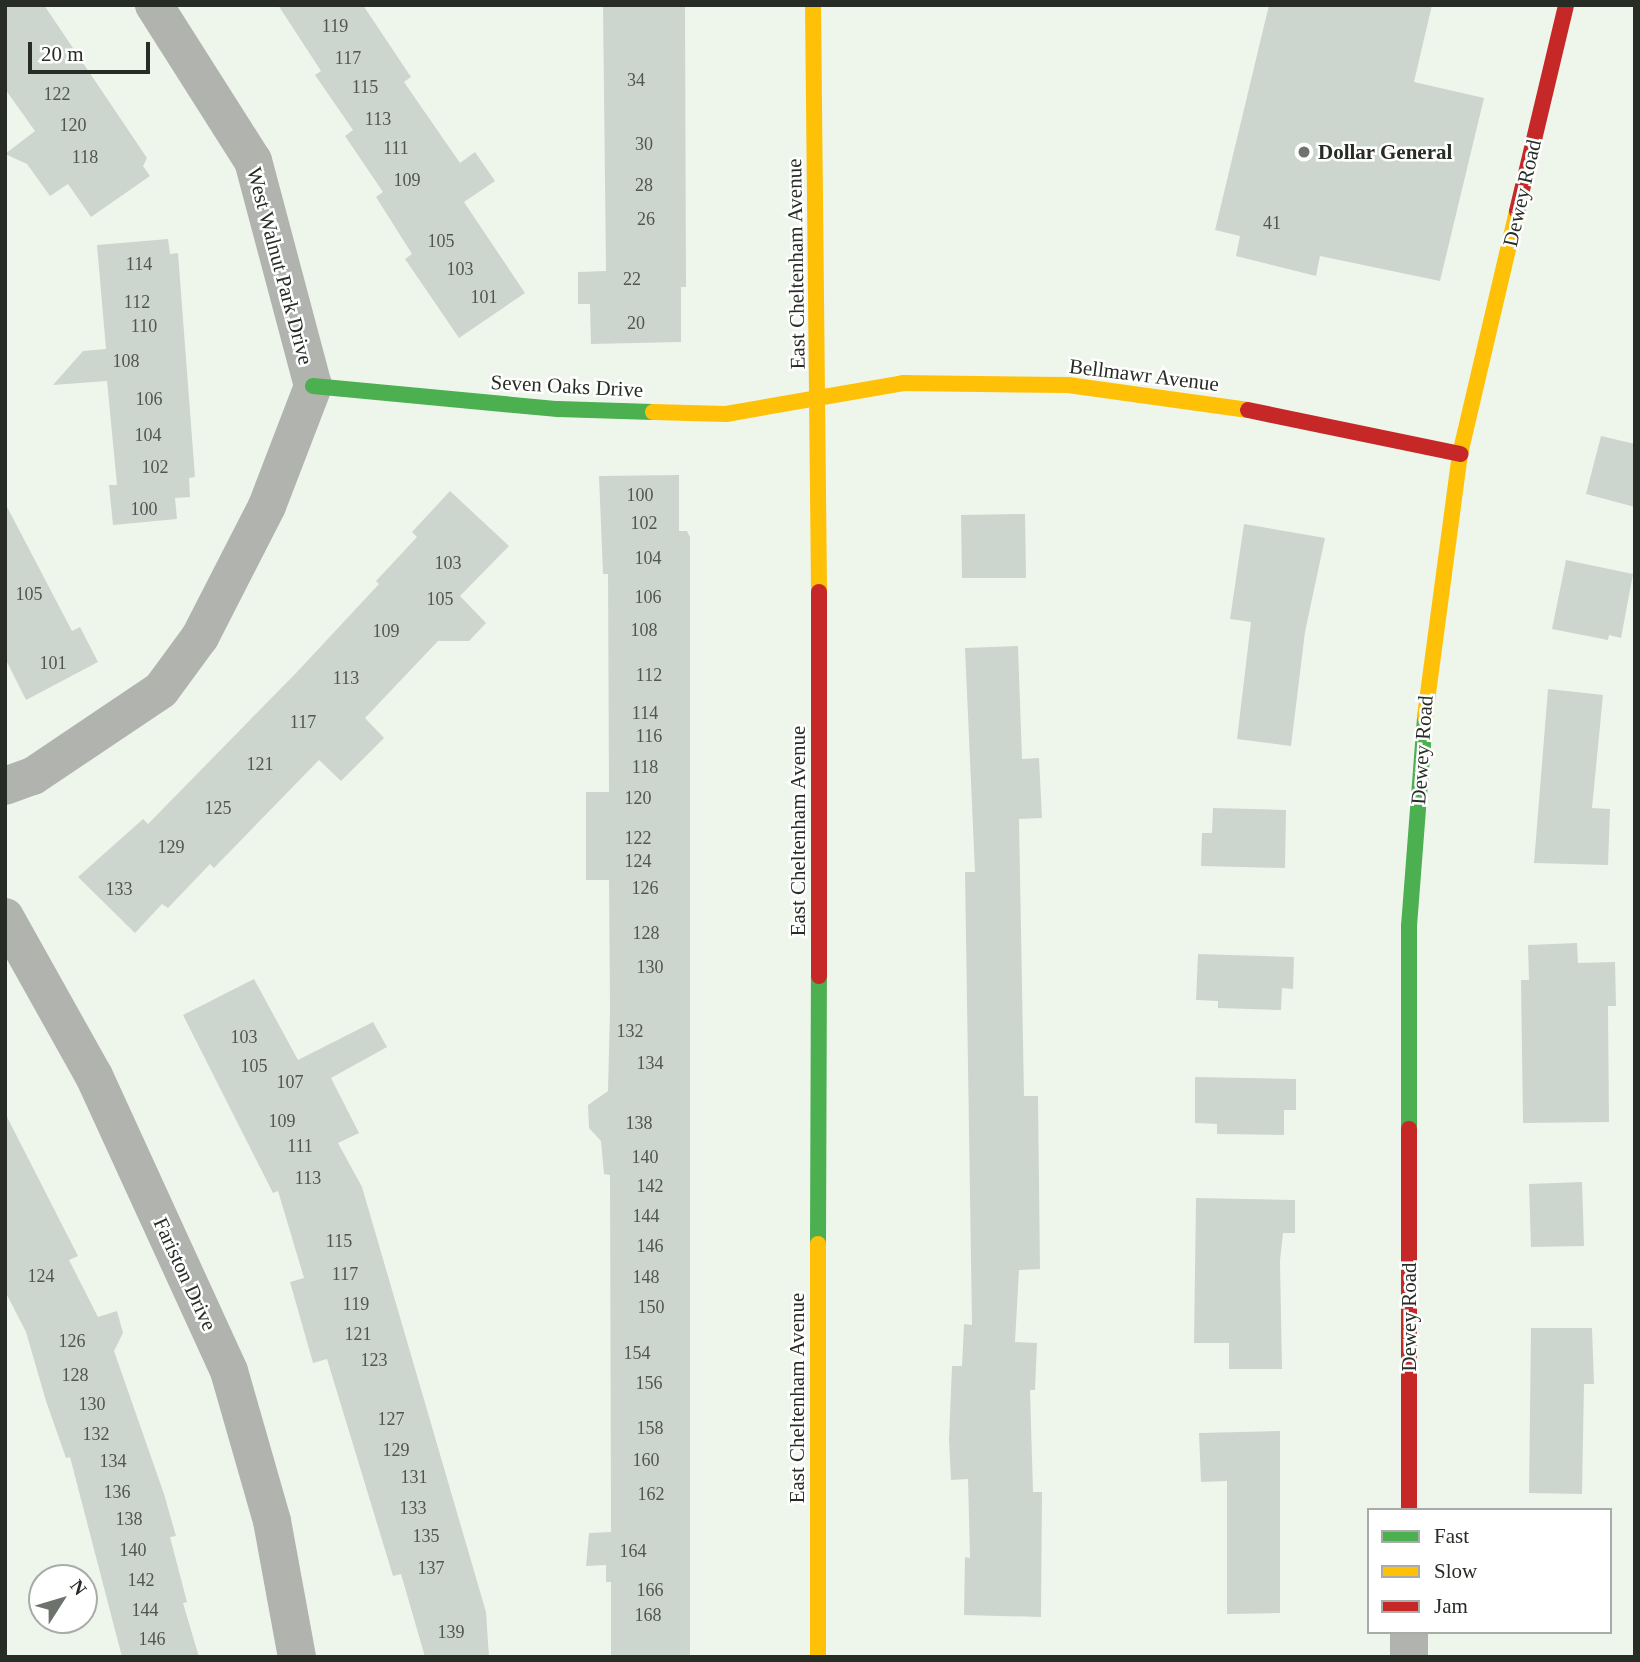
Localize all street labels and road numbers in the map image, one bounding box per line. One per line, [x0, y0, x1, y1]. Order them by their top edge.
street label: Dewey Road [1497, 137, 1547, 249]
street label: East Cheltenham Avenue [782, 158, 810, 370]
street label: West Walnut Park Drive [241, 164, 319, 368]
street label: Bellmawr Avenue [1067, 353, 1221, 397]
street label: Seven Oaks Drive [490, 369, 644, 403]
street label: Dewey Road [1406, 695, 1438, 805]
street label: East Cheltenham Avenue [785, 725, 811, 937]
street label: Fariston Drive [148, 1213, 222, 1335]
street label: Dewey Road [1396, 1262, 1422, 1372]
street label: East Cheltenham Avenue [784, 1292, 810, 1504]

